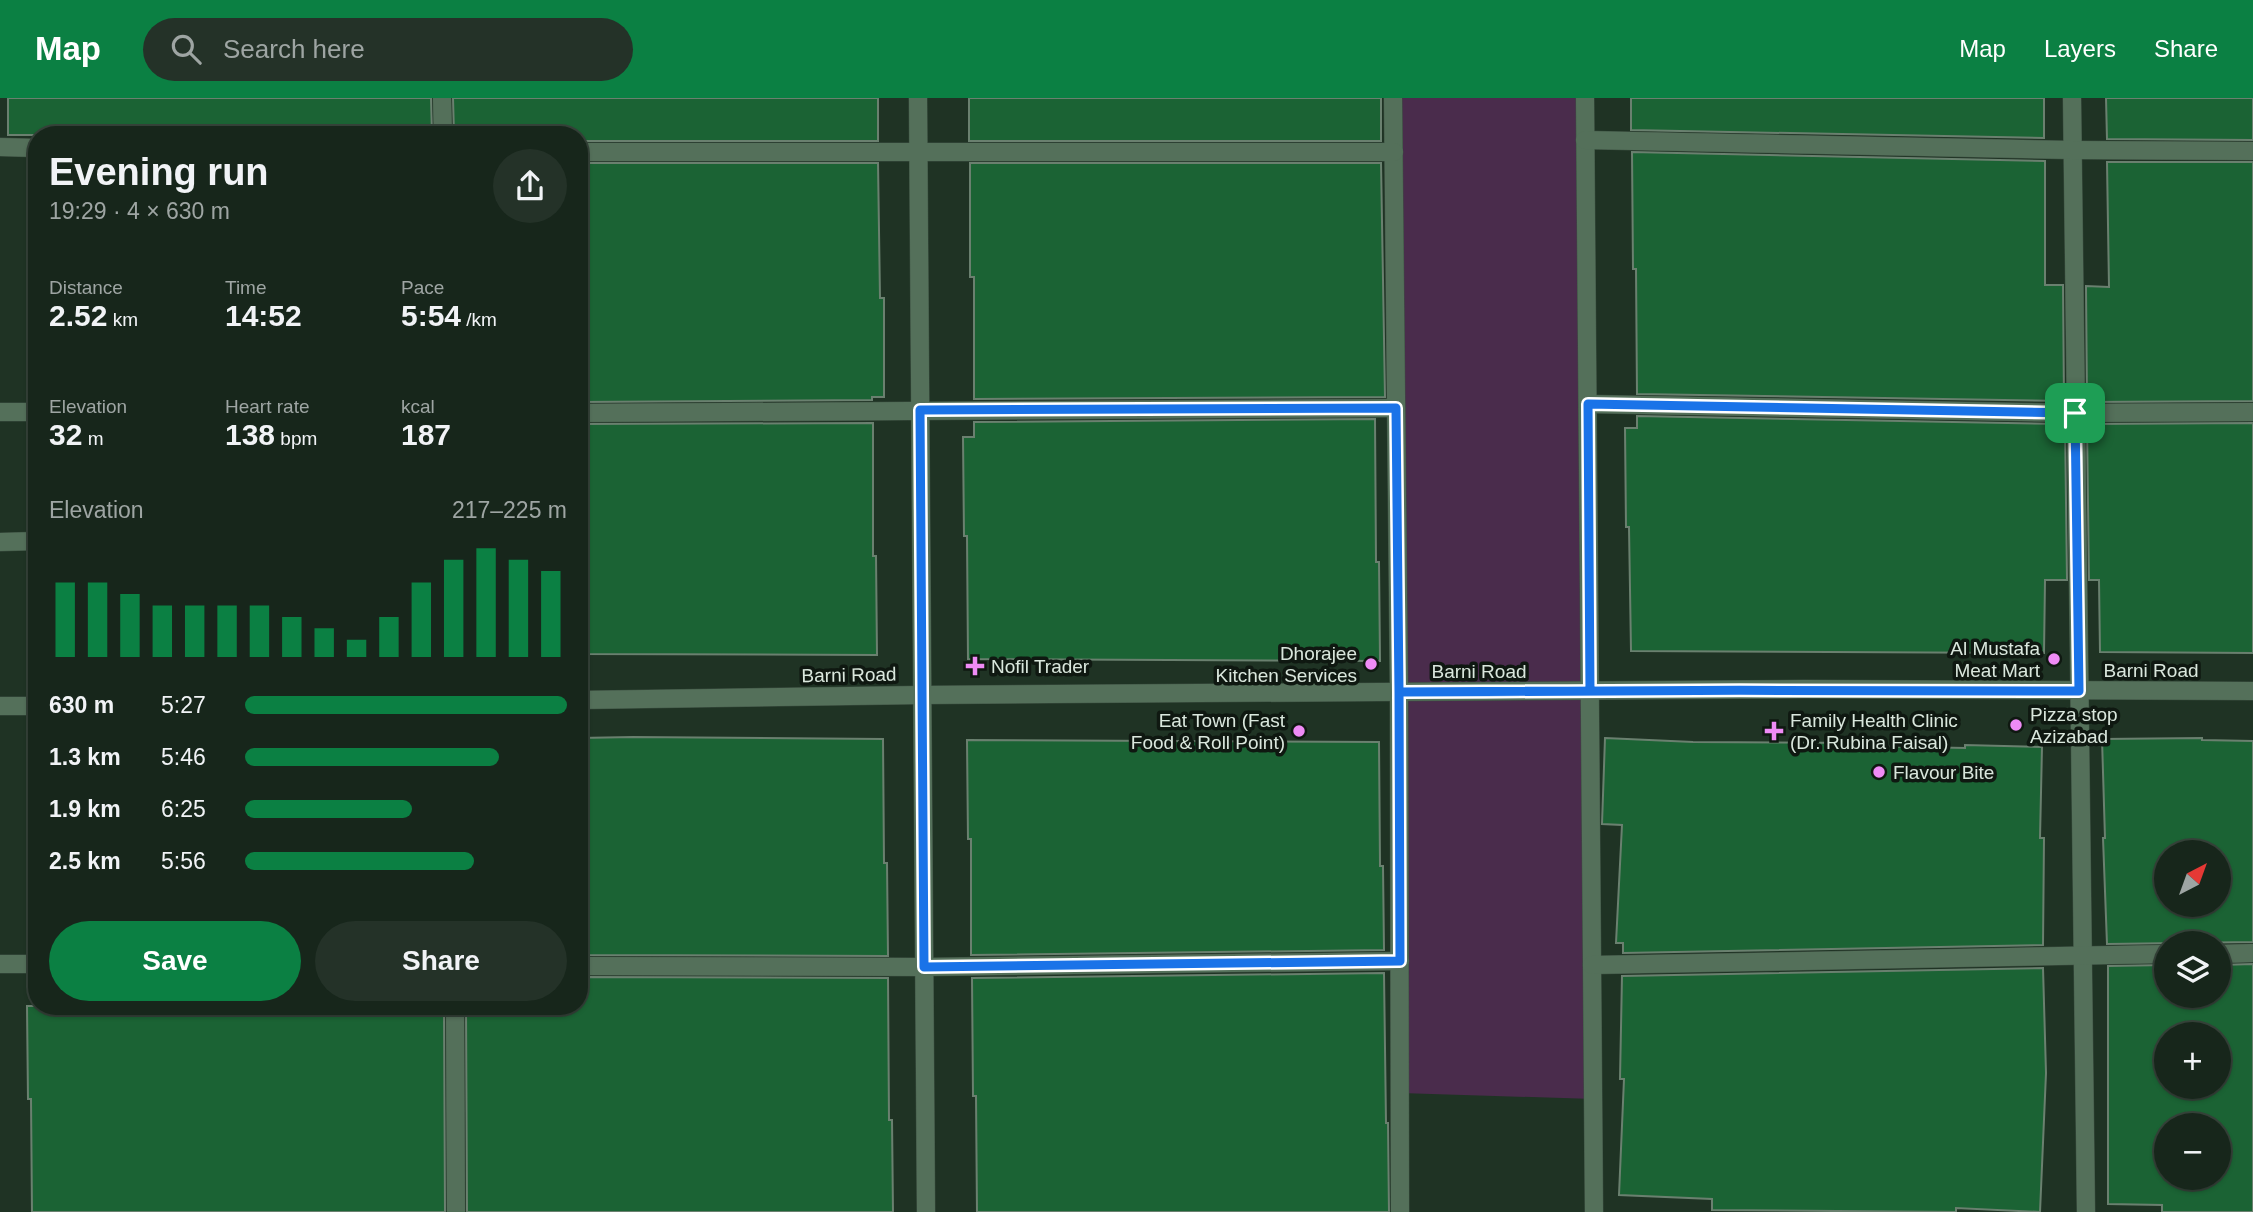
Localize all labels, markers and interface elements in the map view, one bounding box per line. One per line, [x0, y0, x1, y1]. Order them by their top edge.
search box [143, 18, 633, 81]
text: Map [35, 30, 101, 67]
icon: search [167, 30, 205, 68]
text: Search here [223, 34, 365, 64]
text: Map [1959, 35, 2006, 62]
text: Layers [2044, 35, 2116, 62]
text: Share [2154, 35, 2218, 62]
button: share [493, 149, 567, 223]
text: Evening run [49, 151, 269, 193]
text: 19:29 · 4 × 630 m [49, 198, 230, 224]
text: Distance [49, 277, 123, 298]
text: Time [225, 277, 267, 298]
text: Pace [401, 277, 444, 298]
text: 2.52 [49, 299, 107, 332]
text: 14:52 [225, 299, 302, 332]
text: 5:54 [401, 299, 461, 332]
text: km [107, 309, 138, 330]
text: /km [461, 309, 497, 330]
pin [2045, 383, 2105, 443]
icon: arrive [2056, 394, 2094, 432]
text: Elevation [49, 396, 127, 417]
text: Heart rate [225, 396, 309, 417]
text: kcal [401, 396, 435, 417]
text: 32 [49, 418, 82, 451]
text: 138 [225, 418, 275, 451]
text: 187 [401, 418, 451, 451]
text: m [82, 428, 103, 449]
text: bpm [275, 428, 317, 449]
text: Elevation [49, 497, 144, 523]
text: 217–225 m [452, 497, 567, 523]
place label: Al Mustafa Meat Mart [1950, 638, 2041, 681]
place label: Dhorajee Kitchen Services [1215, 643, 1357, 686]
marker: Al Mustafa Meat Mart [2046, 651, 2062, 667]
marker: Nofil Trader [965, 656, 985, 676]
place label: Nofil Trader [991, 656, 1090, 677]
marker: Dhorajee Kitchen Services [1363, 656, 1379, 672]
street label: Barni Road [2103, 660, 2199, 681]
street label: Barni Road [1431, 661, 1527, 682]
street label: Barni Road [801, 664, 897, 686]
text: 630 m [49, 692, 114, 718]
text: 5:27 [161, 692, 206, 718]
place label: Pizza stop Azizabad [2030, 704, 2118, 747]
place label: Eat Town (Fast Food & Roll Point) [1131, 710, 1286, 753]
place label: Family Health Clinic (Dr. Rubina Faisal) [1790, 710, 1958, 753]
marker: Pizza stop Azizabad [2008, 717, 2024, 733]
marker: Family Health Clinic (Dr. Rubina Faisal) [1764, 721, 1784, 741]
marker: Eat Town (Fast Food & Roll Point) [1291, 723, 1307, 739]
text: 1.3 km [49, 744, 121, 770]
text: 5:46 [161, 744, 206, 770]
place label: Flavour Bite [1893, 762, 1994, 783]
marker: Flavour Bite [1871, 764, 1887, 780]
text: 1.9 km [49, 796, 121, 822]
text: 6:25 [161, 796, 206, 822]
north arrow [2154, 840, 2231, 917]
map controls [2154, 840, 2231, 1190]
text: 2.5 km [49, 848, 121, 874]
text: 5:56 [161, 848, 206, 874]
button: Save [49, 921, 301, 1001]
button: Share [315, 921, 567, 1001]
button: layers [2154, 931, 2231, 1008]
button: + [2154, 1022, 2231, 1099]
button: − [2154, 1113, 2231, 1190]

